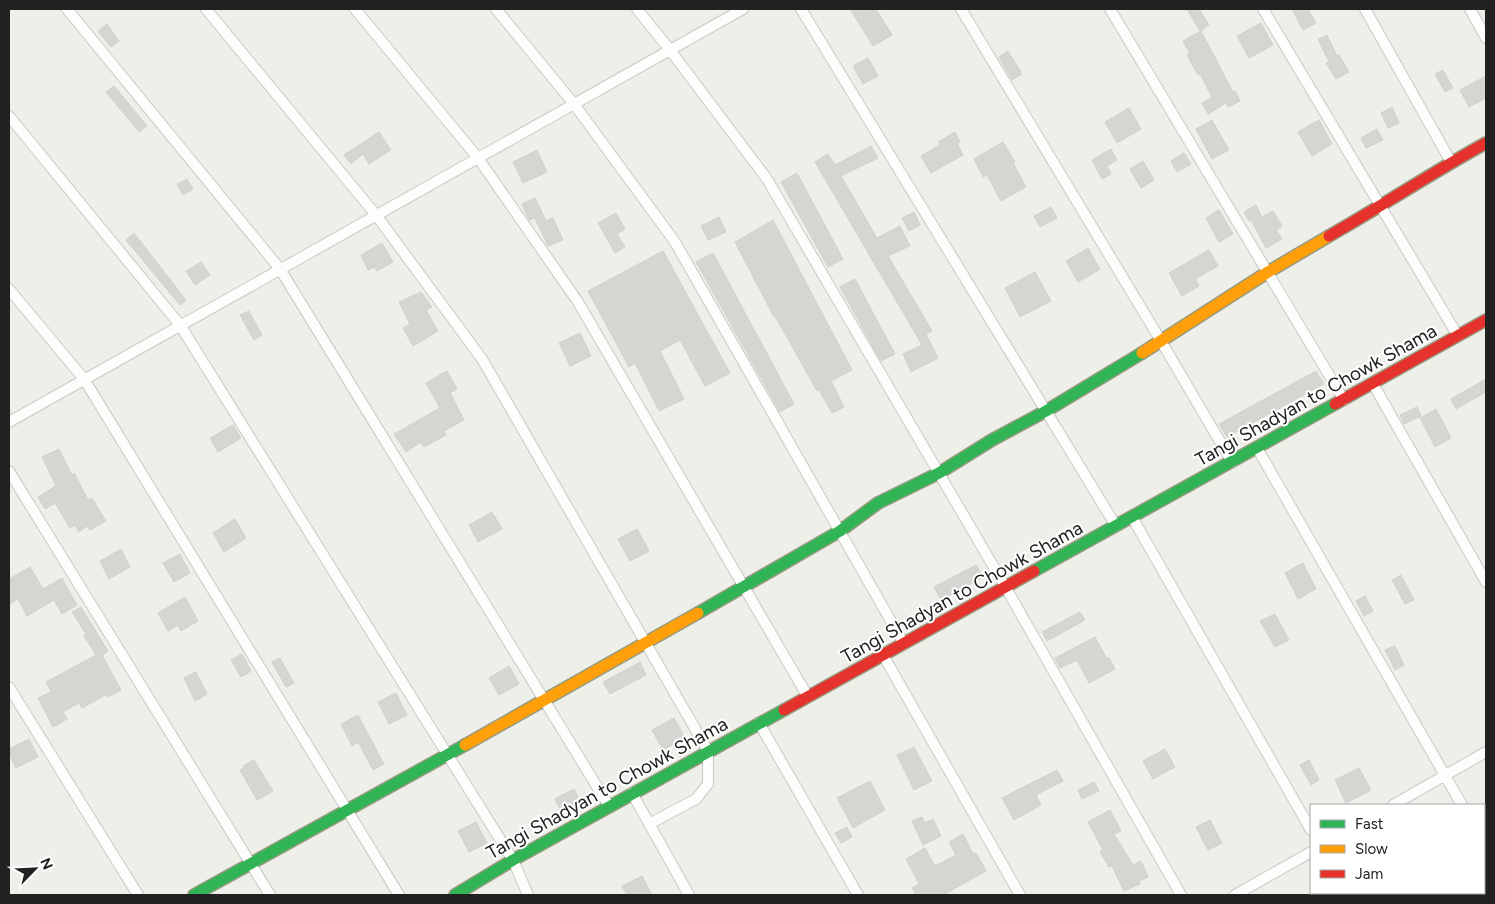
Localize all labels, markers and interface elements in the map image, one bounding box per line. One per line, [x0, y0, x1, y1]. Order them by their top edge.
street label: Tangi Shadyan to Chowk Shama [1191, 319, 1441, 471]
street label: Tangi Shadyan to Chowk Shama [837, 516, 1087, 668]
street label: Tangi Shadyan to Chowk Shama [482, 712, 732, 864]
legend [1310, 804, 1485, 894]
text: Fast [1355, 815, 1384, 833]
text: Slow [1355, 840, 1388, 858]
north arrow [10, 844, 60, 894]
text: N [36, 856, 56, 872]
text: Jam [1355, 865, 1383, 883]

